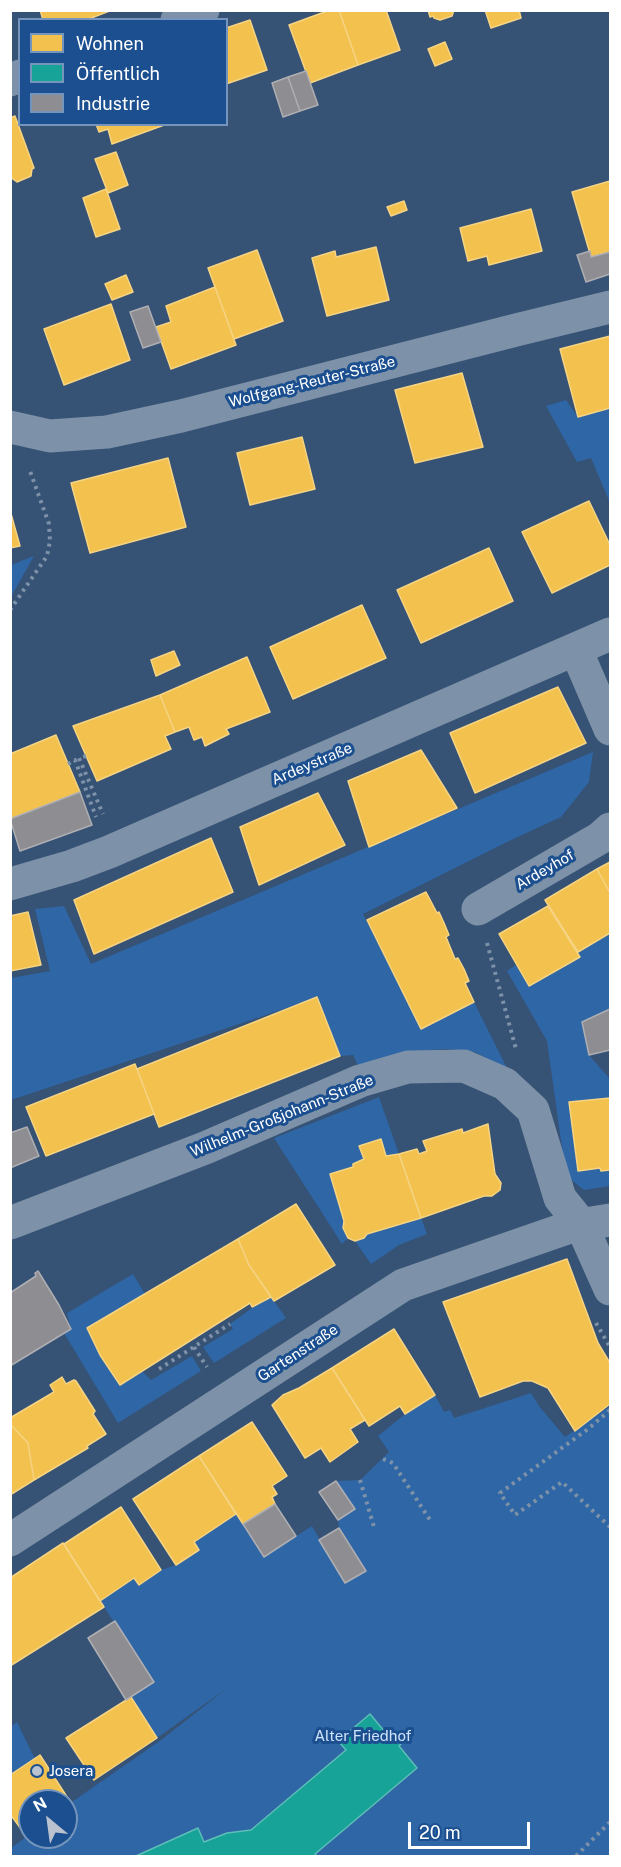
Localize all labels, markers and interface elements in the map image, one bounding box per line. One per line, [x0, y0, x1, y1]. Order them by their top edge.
legend [18, 18, 228, 126]
text: Wohnen [76, 33, 144, 54]
text: Öffentlich [76, 63, 160, 84]
text: Industrie [76, 93, 150, 114]
street label: Wolfgang-Reuter-Straße [227, 353, 397, 411]
street label: Ardeystraße [269, 739, 355, 789]
street label: Ardeyhof [513, 846, 577, 894]
street label: Wilhelm-Großjohann-Straße [188, 1071, 376, 1161]
street label: Gartenstraße [254, 1320, 342, 1386]
park label: Alter Friedhof [314, 1727, 412, 1745]
place label: Josera [49, 1762, 93, 1780]
marker: Josera [30, 1764, 44, 1778]
north arrow [18, 1789, 78, 1849]
text: N [30, 1793, 50, 1816]
scale bar [411, 1810, 532, 1848]
text: 20 m [419, 1822, 461, 1843]

